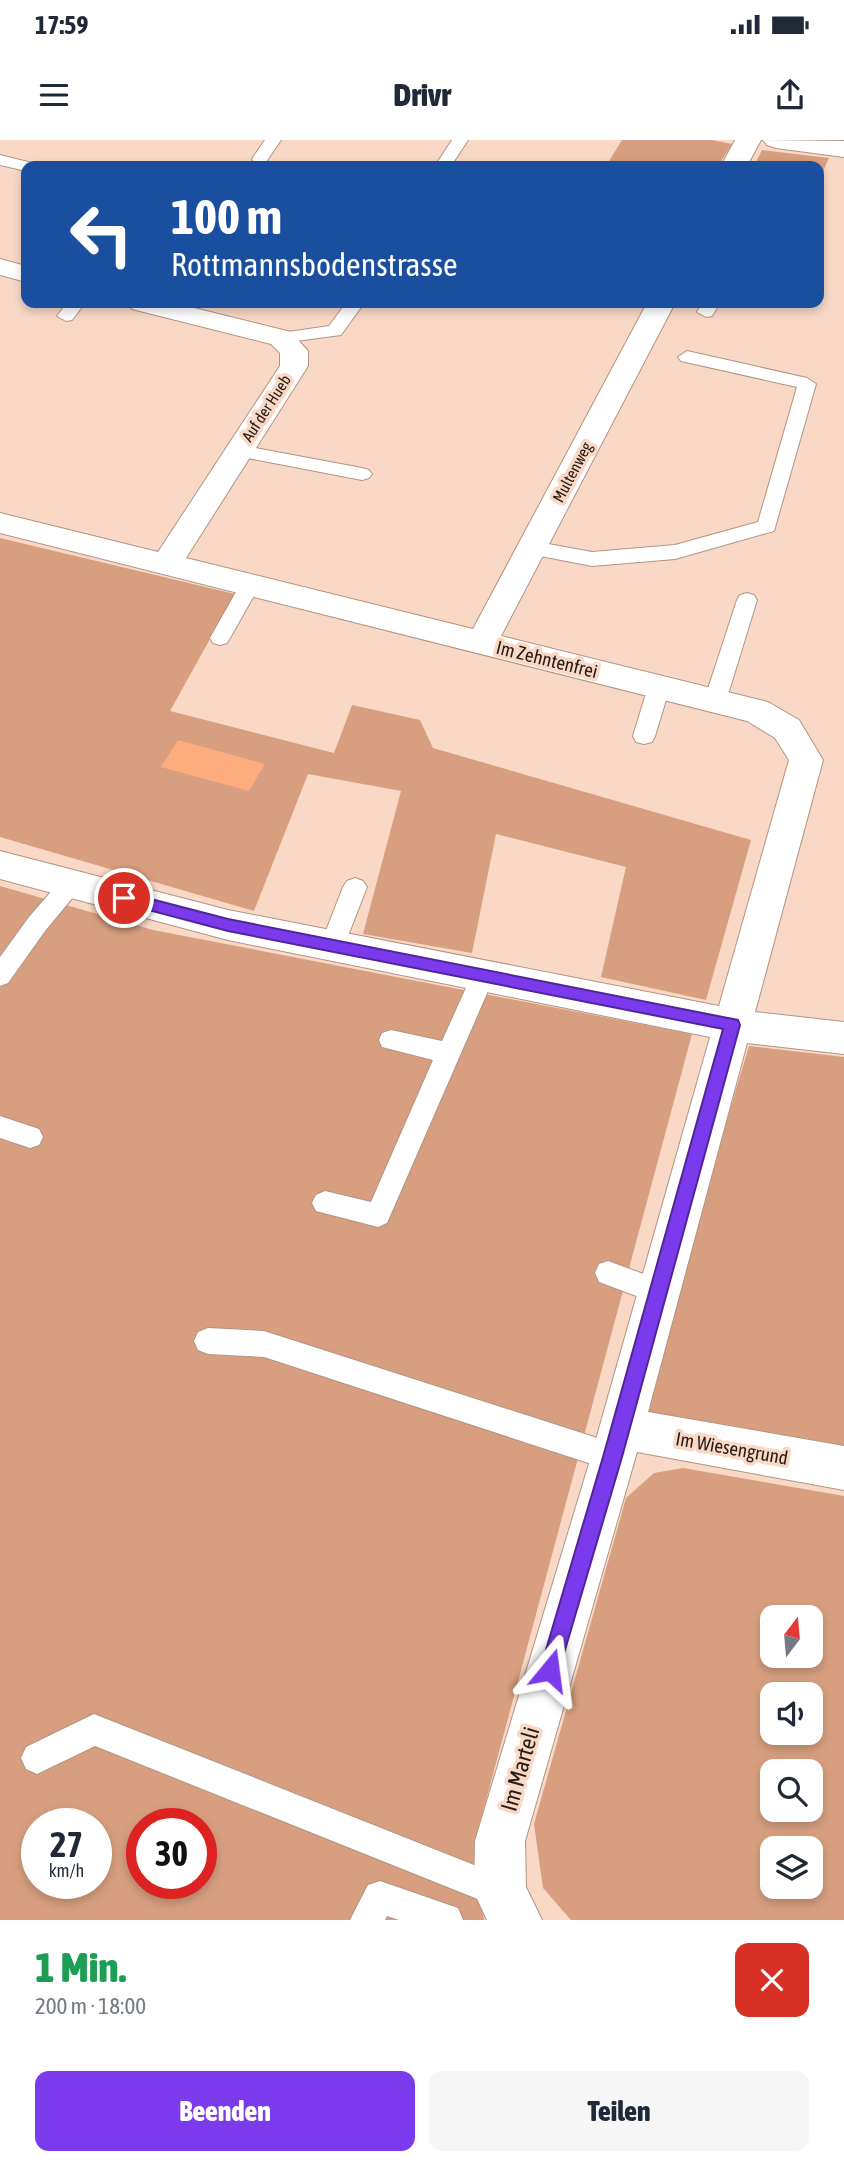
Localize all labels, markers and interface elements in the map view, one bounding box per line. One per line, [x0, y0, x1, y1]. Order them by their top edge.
text: 17:59 [35, 10, 89, 40]
icon: menu [35, 76, 73, 114]
text: Drivr [393, 76, 451, 113]
icon: share [771, 76, 809, 114]
text: 100 m [171, 188, 282, 244]
icon: left [56, 189, 147, 280]
text: Rottmannsbodenstrasse [171, 246, 457, 283]
street label: Auf der Hueb [238, 371, 294, 445]
street label: Multenweg [549, 439, 596, 506]
street label: Im Zehntenfrei [494, 636, 600, 682]
pin [94, 868, 154, 928]
icon: arrive [105, 879, 143, 917]
street label: Im Wiesengrund [674, 1427, 790, 1469]
north arrow [760, 1605, 822, 1668]
map controls [760, 1605, 823, 1899]
position arrow [513, 1633, 587, 1707]
button: sound [760, 1682, 823, 1745]
street label: Im Marteli [496, 1724, 544, 1814]
button: search [760, 1759, 823, 1822]
speed limit sign: 30 [126, 1808, 217, 1899]
text: 27 [50, 1824, 83, 1864]
button: layers [760, 1836, 823, 1899]
text: km/h [49, 1860, 84, 1881]
text: 1 Min. [35, 1943, 126, 1991]
button: close [735, 1943, 809, 2017]
text: 200 m · 18:00 [35, 1993, 146, 2019]
button: Beenden [35, 2071, 415, 2151]
button: Teilen [429, 2071, 809, 2151]

